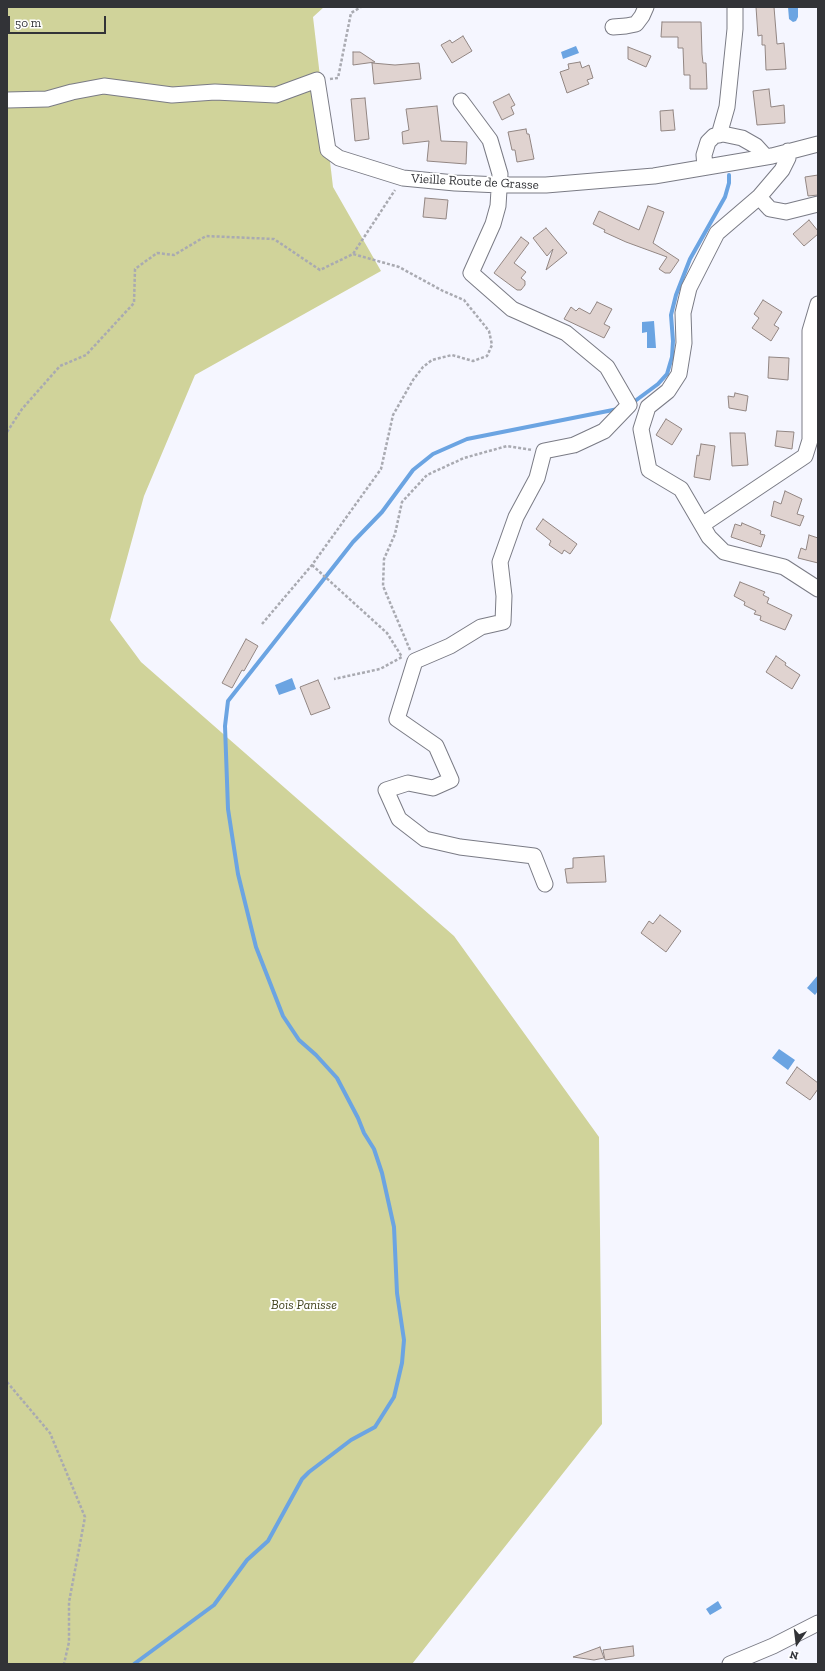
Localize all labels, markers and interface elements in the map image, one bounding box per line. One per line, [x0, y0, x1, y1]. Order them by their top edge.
scale bar [10, 8, 108, 34]
text: 50 m [15, 16, 41, 30]
street label: Vieille Route de Grasse [411, 171, 539, 193]
park label: Bois Panisse [271, 1297, 337, 1313]
north arrow [777, 1623, 817, 1663]
text: N [788, 1648, 800, 1662]

